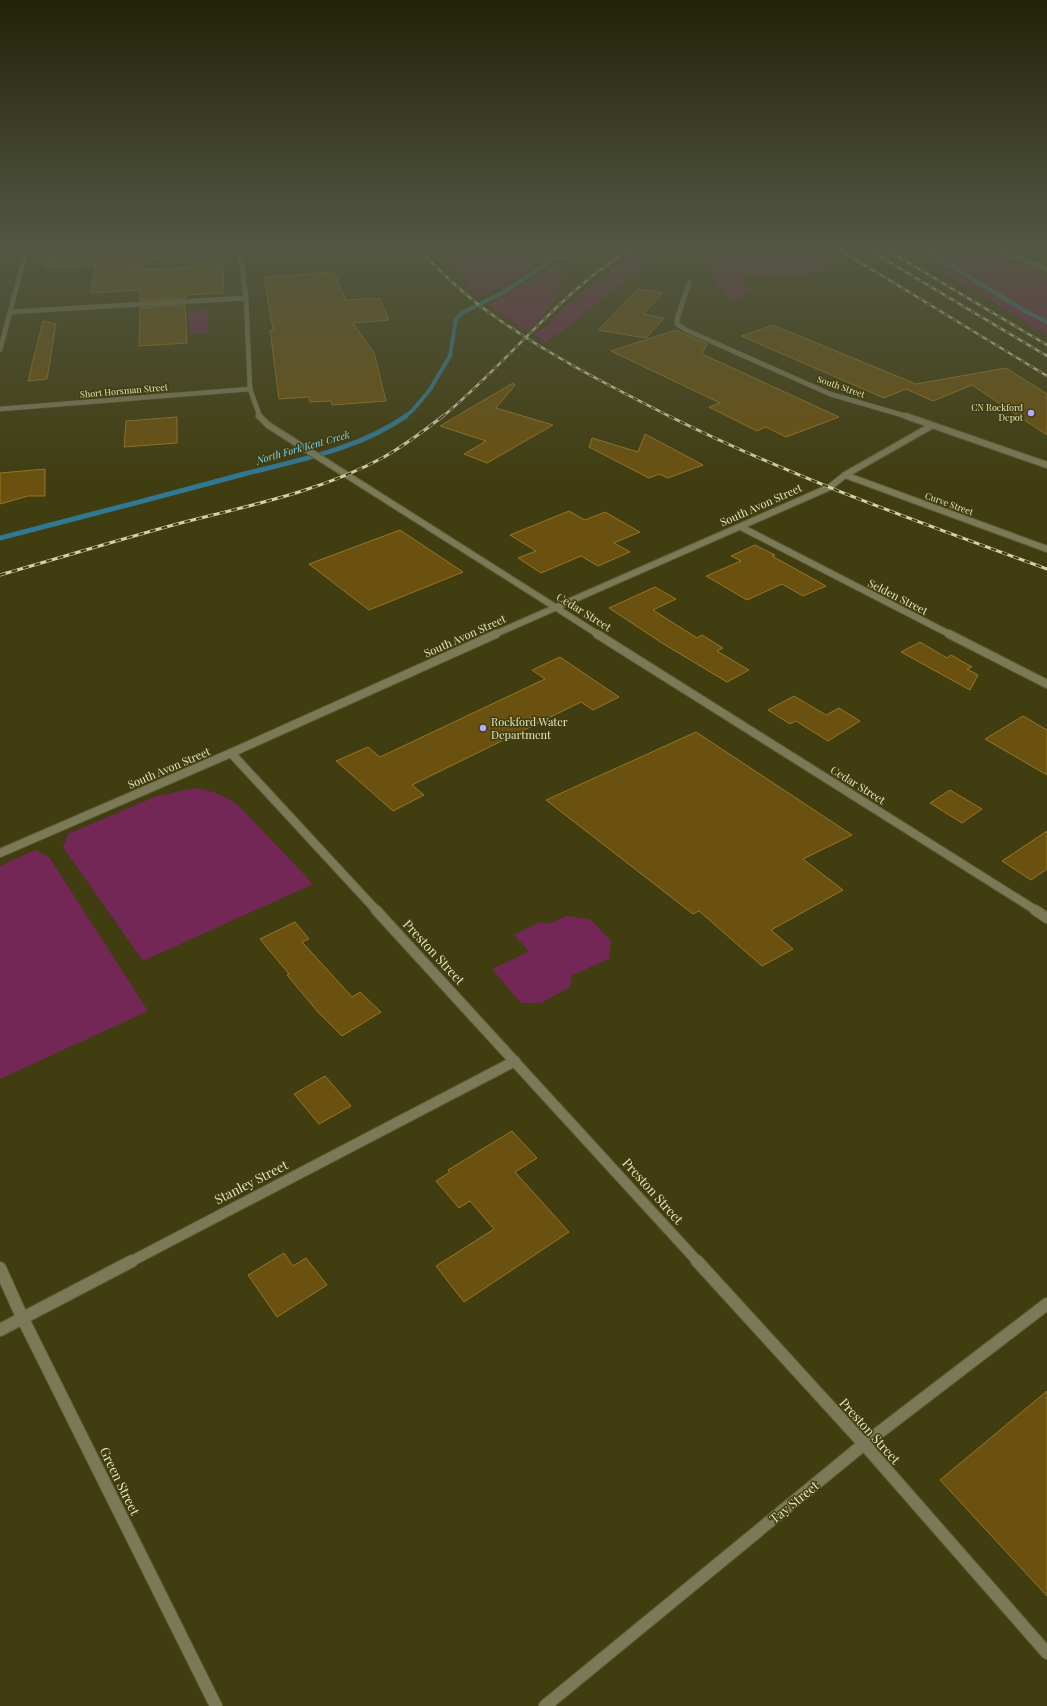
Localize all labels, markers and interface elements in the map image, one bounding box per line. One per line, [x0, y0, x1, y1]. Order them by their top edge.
street label: South Street [816, 372, 868, 400]
street label: Short Horsman Street [79, 380, 169, 400]
place label: CN Rockford Depot [971, 401, 1024, 423]
marker: CN Rockford Depot [1026, 408, 1036, 418]
water label: North Fork Kent Creek [254, 427, 351, 467]
street label: South Avon Street [717, 480, 804, 529]
street label: Curve Street [923, 489, 976, 518]
street label: Selden Street [866, 575, 931, 618]
street label: Cedar Street [554, 589, 615, 634]
street label: South Avon Street [421, 611, 508, 660]
place label: Rockford Water Department [491, 714, 568, 742]
marker: Rockford Water Department [478, 723, 488, 733]
street label: South Avon Street [125, 743, 212, 792]
street label: Cedar Street [828, 762, 889, 807]
street label: Preston Street [400, 915, 469, 988]
street label: Preston Street [619, 1154, 688, 1228]
street label: Stanley Street [211, 1156, 291, 1207]
street label: Preston Street [836, 1394, 905, 1468]
street label: Green Street [97, 1444, 144, 1518]
street label: Tay Street [766, 1476, 822, 1527]

